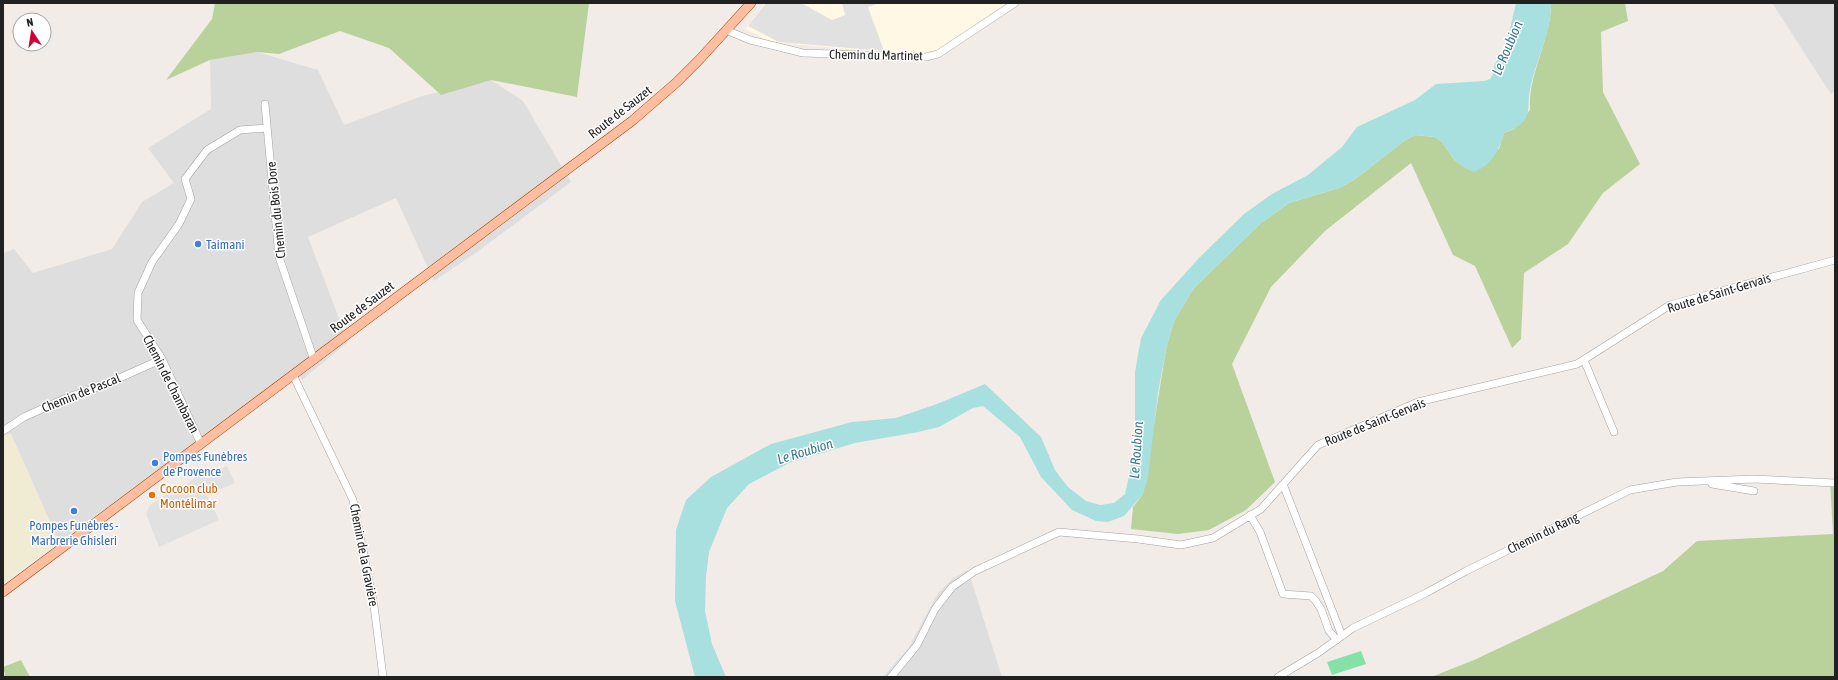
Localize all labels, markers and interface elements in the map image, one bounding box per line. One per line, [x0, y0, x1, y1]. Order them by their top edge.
north arrow [12, 12, 52, 52]
text: N [25, 16, 34, 29]
water label: Le Roubion [1488, 18, 1526, 77]
street label: Chemin du Martinet [829, 47, 923, 63]
street label: Route de Sauzet [585, 83, 655, 141]
street label: Chemin du Bois Dore [263, 161, 289, 259]
place label: Taimani [206, 237, 245, 252]
marker: Taimani [193, 239, 203, 249]
street label: Route de Saint-Gervais [1665, 270, 1773, 316]
street label: Route de Sauzet [327, 278, 397, 336]
street label: Chemin de Chambaran [140, 332, 202, 436]
street label: Chemin de Pascal [40, 370, 123, 416]
street label: Route de Saint-Gervais [1322, 395, 1428, 449]
water label: Le Roubion [1126, 421, 1146, 479]
water label: Le Roubion [775, 435, 835, 467]
place label: Pompes Funèbres de Provence [163, 449, 248, 479]
marker: Pompes Funèbres de Provence [150, 458, 160, 468]
place label: Cocoon club Montélimar [160, 481, 218, 511]
marker: Cocoon club Montélimar [147, 490, 157, 500]
street label: Chemin de la Gravière [347, 502, 381, 608]
marker: Pompes Funèbres - Marbrerie Ghisleri [69, 506, 79, 516]
street label: Chemin du Rang [1505, 509, 1581, 557]
place label: Pompes Funèbres - Marbrerie Ghisleri [29, 518, 119, 548]

